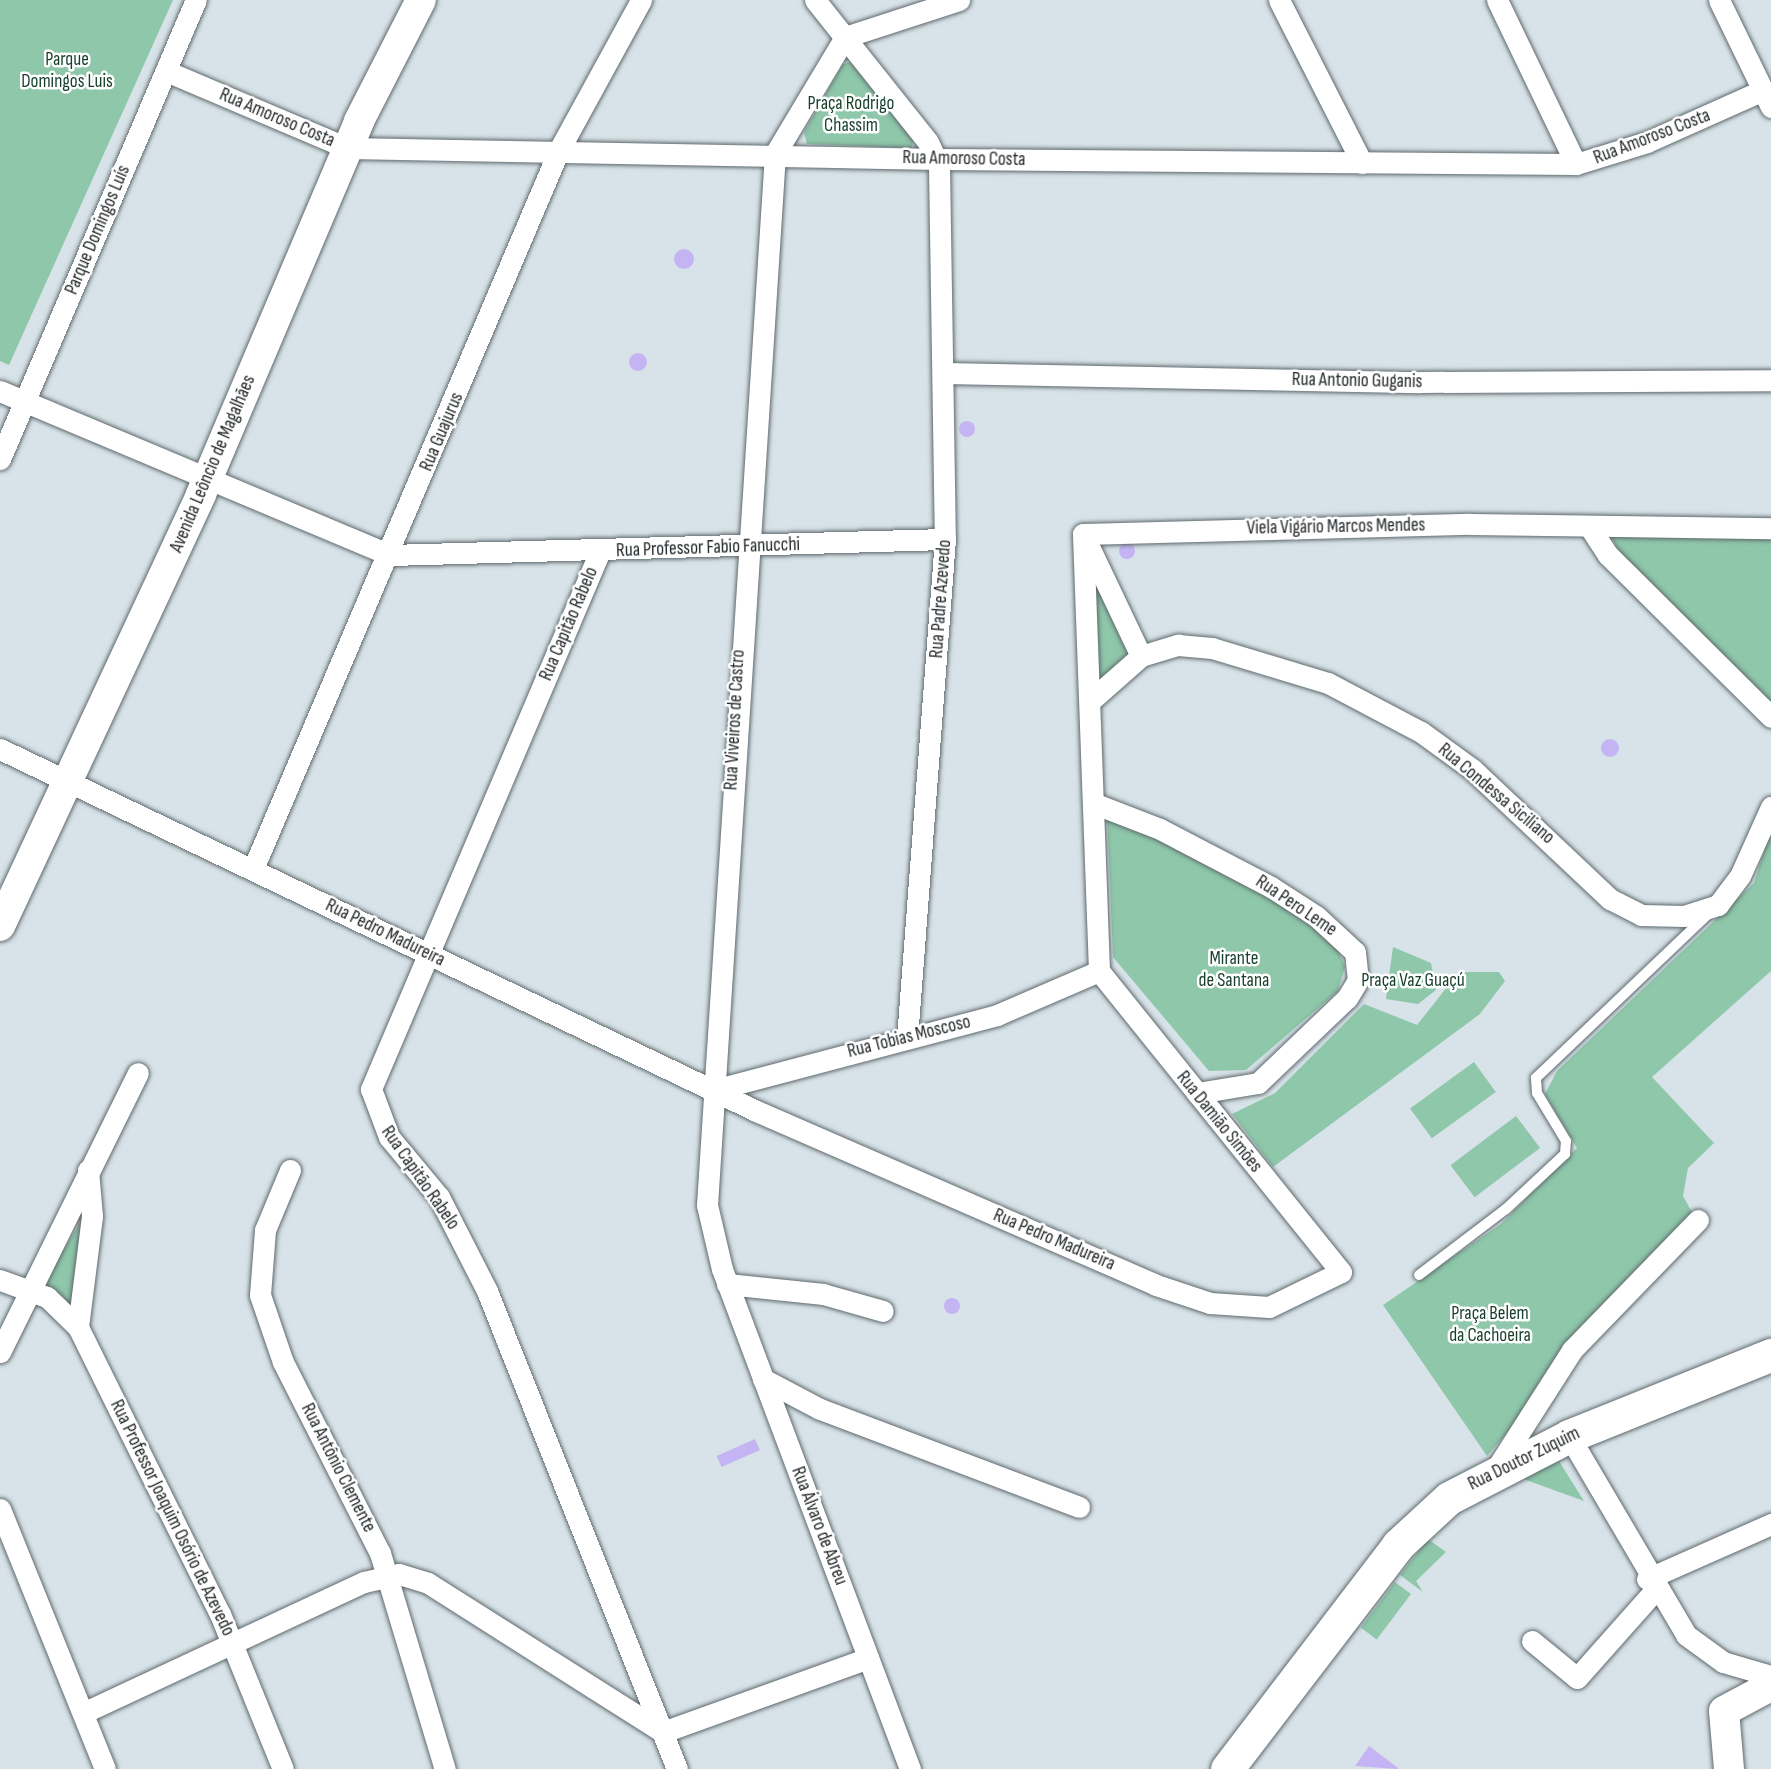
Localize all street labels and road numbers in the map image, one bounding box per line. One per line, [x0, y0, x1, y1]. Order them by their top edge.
street label: Rua Amoroso Costa [216, 83, 338, 153]
street label: Rua Amoroso Costa [1590, 104, 1714, 170]
street label: Rua Amoroso Costa [902, 147, 1026, 171]
street label: Parque Domingos Luís [60, 162, 136, 298]
street label: Rua Antonio Guganis [1292, 368, 1422, 394]
street label: Avenida Leôncio de Magalhães [165, 372, 261, 556]
street label: Rua Guajurus [415, 389, 469, 475]
street label: Viela Vigário Marcos Mendes [1246, 514, 1426, 540]
street label: Rua Professor Fabio Fanucchi [616, 533, 800, 563]
street label: Rua Padre Azevedo [925, 539, 957, 659]
street label: Rua Capitão Rabelo [535, 564, 603, 684]
street label: Rua Viveiros de Castro [720, 649, 750, 791]
street label: Rua Condessa Siciliano [1433, 739, 1559, 849]
street label: Rua Pero Leme [1251, 871, 1341, 941]
street label: Rua Pedro Madureira [322, 894, 448, 972]
street label: Rua Tobias Moscoso [845, 1011, 973, 1063]
street label: Rua Damião Simões [1171, 1067, 1267, 1177]
street label: Rua Capitão Rabelo [376, 1122, 464, 1234]
street label: Rua Pedro Madureira [990, 1204, 1118, 1276]
street label: Rua Professor Joaquim Osório de Azevedo [105, 1396, 239, 1640]
street label: Rua Antônio Clemente [296, 1400, 380, 1536]
street label: Rua Doutor Zuquim [1464, 1422, 1584, 1496]
street label: Rua Álvaro de Abreu [786, 1464, 852, 1588]

